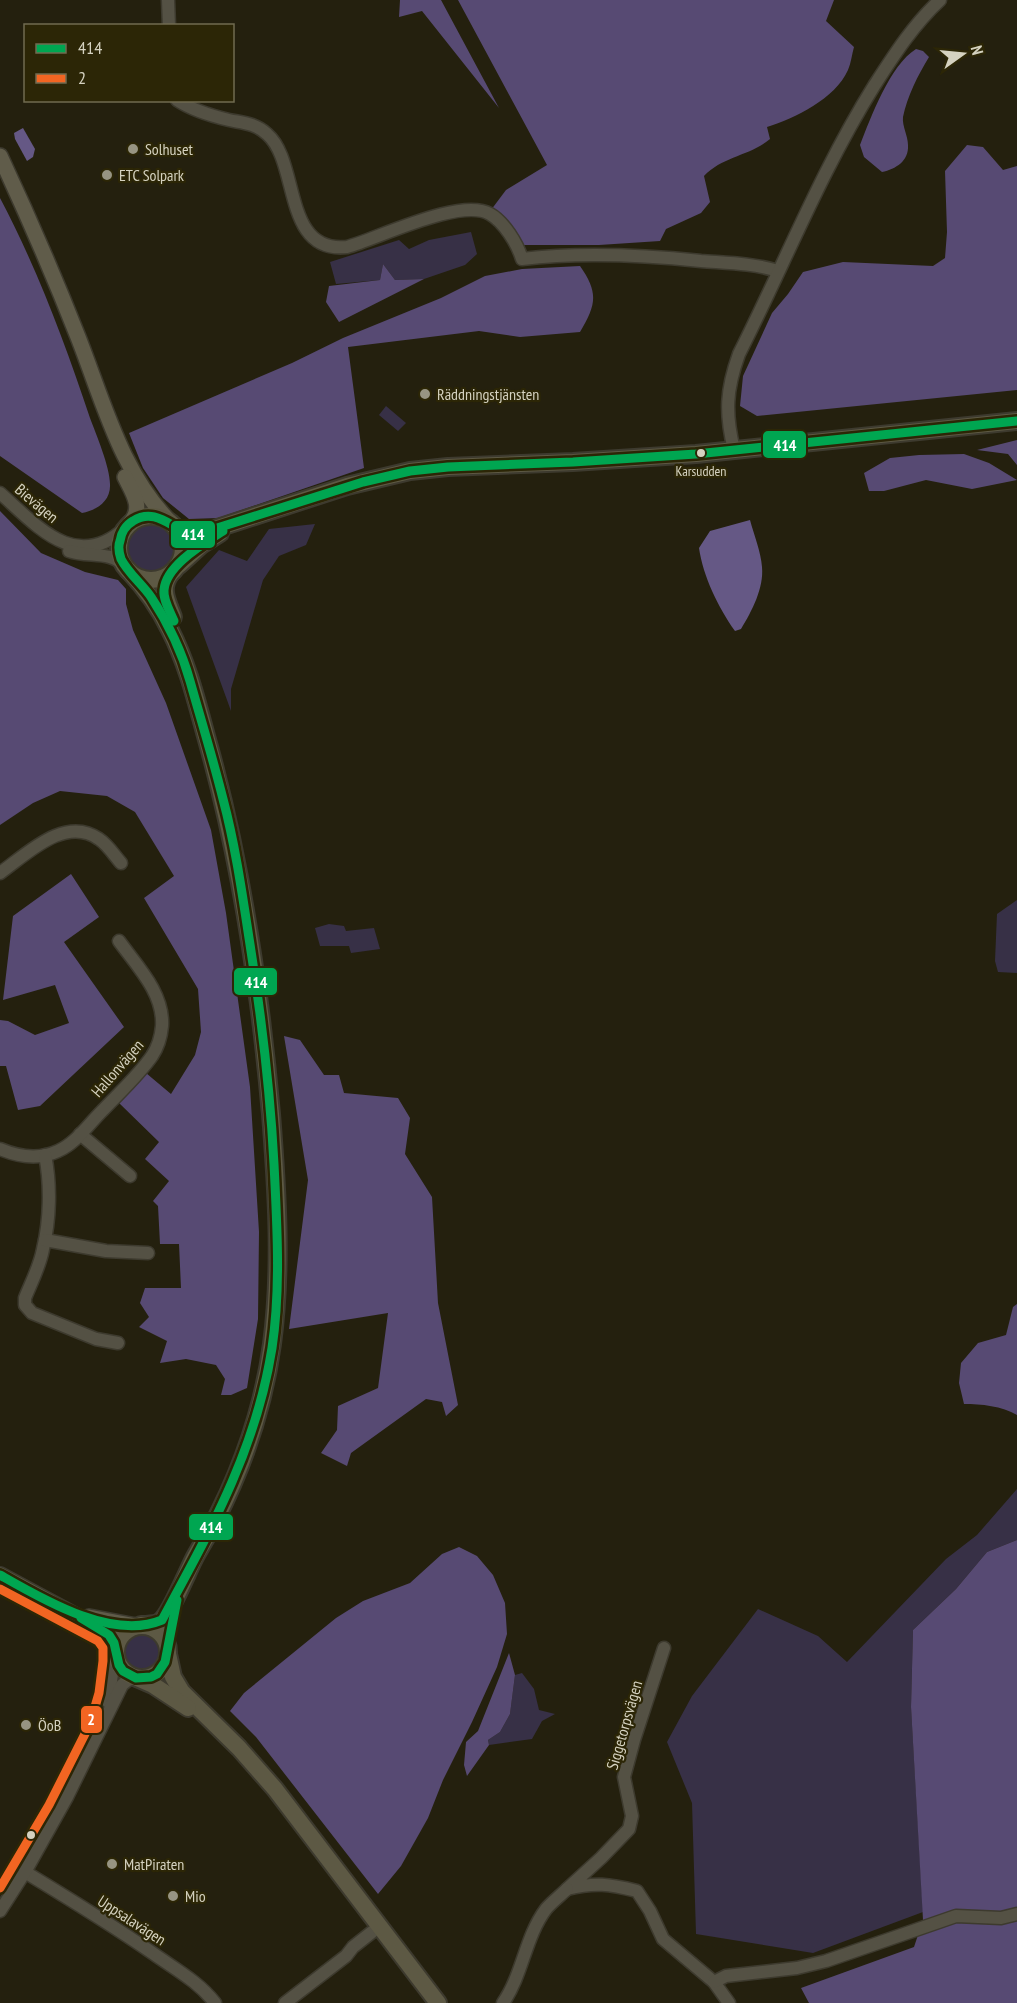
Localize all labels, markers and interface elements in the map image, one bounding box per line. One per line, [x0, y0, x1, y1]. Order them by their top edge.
legend [24, 24, 234, 102]
north arrow [933, 24, 993, 84]
text: 414 [78, 36, 102, 59]
text: N [967, 43, 988, 57]
text: 2 [78, 66, 86, 89]
place label: Solhuset [145, 139, 193, 159]
marker: Solhuset [126, 142, 140, 156]
place label: ETC Solpark [119, 165, 185, 185]
marker: ETC Solpark [100, 168, 114, 182]
place label: Räddningstjänsten [437, 384, 539, 404]
marker: Räddningstjänsten [418, 387, 432, 401]
line badge: 414 [762, 430, 807, 459]
text: 414 [774, 435, 797, 455]
marker: Karsudden [695, 447, 707, 459]
place label: Karsudden [676, 462, 726, 480]
street label: Bievägen [11, 479, 63, 527]
line badge: 414 [170, 520, 216, 549]
text: 414 [182, 524, 205, 544]
line badge: 414 [233, 967, 278, 996]
text: 414 [245, 972, 268, 992]
street label: Hallonvägen [87, 1035, 147, 1101]
line badge: 414 [188, 1513, 234, 1541]
text: 414 [200, 1517, 223, 1537]
street label: Siggetorpsvägen [602, 1678, 646, 1772]
line badge: 2 [80, 1705, 103, 1734]
text: 2 [87, 1709, 95, 1729]
place label: ÖoB [38, 1715, 61, 1735]
marker: ÖoB [19, 1718, 33, 1732]
unlabelled marker [25, 1829, 37, 1841]
place label: MatPiraten [124, 1854, 184, 1874]
marker: MatPiraten [105, 1857, 119, 1871]
place label: Mio [185, 1886, 206, 1906]
marker: Mio [166, 1889, 180, 1903]
street label: Uppsalavägen [94, 1891, 170, 1949]

